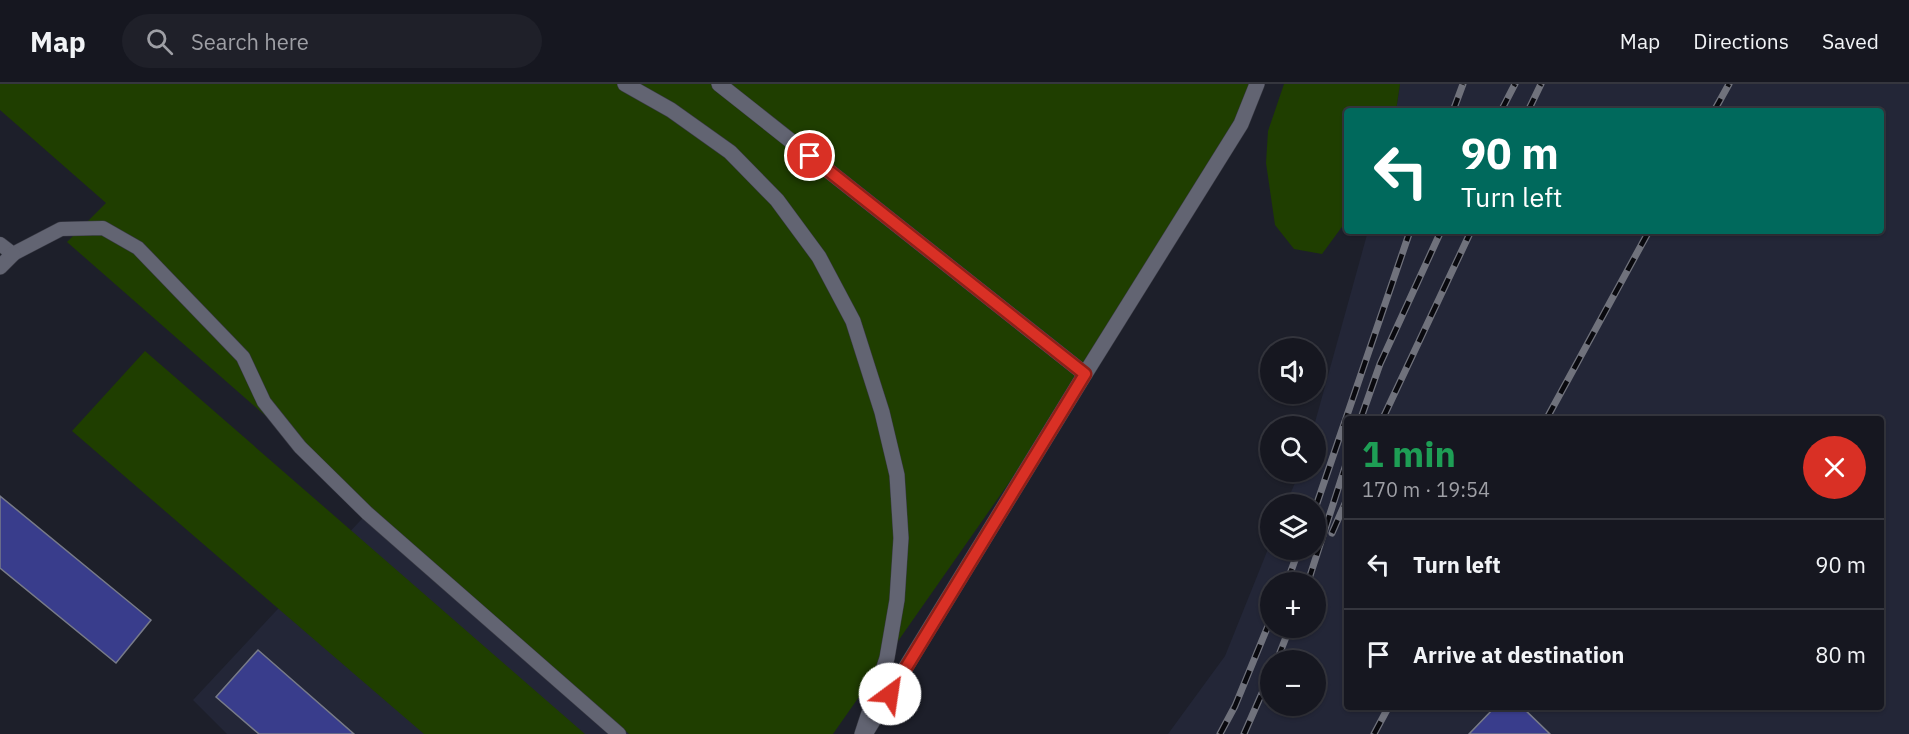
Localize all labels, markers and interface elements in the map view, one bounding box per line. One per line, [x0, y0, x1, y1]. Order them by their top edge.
search box [122, 14, 542, 68]
text: Map [30, 23, 86, 60]
icon: search [143, 25, 176, 58]
text: Search here [191, 27, 309, 56]
text: Map [1620, 27, 1660, 55]
text: Directions [1693, 27, 1789, 55]
text: Saved [1822, 27, 1879, 55]
text: 90 m [1461, 126, 1559, 181]
pin [784, 130, 835, 181]
icon: left [1362, 132, 1440, 210]
icon: arrive [793, 139, 826, 172]
text: Turn left [1461, 179, 1562, 214]
map controls [1260, 338, 1326, 716]
button: sound [1260, 338, 1326, 404]
button: search [1260, 416, 1326, 482]
text: 1 min [1362, 430, 1456, 477]
button: close [1803, 436, 1866, 499]
text: 170 m · 19:54 [1362, 476, 1490, 503]
button: layers [1260, 494, 1326, 560]
icon: left [1362, 548, 1395, 581]
text: Turn left [1413, 550, 1501, 579]
text: 90 m [1815, 550, 1866, 579]
button: + [1260, 572, 1326, 638]
icon: arrive [1362, 638, 1395, 671]
text: Arrive at destination [1413, 640, 1624, 669]
text: 80 m [1815, 640, 1866, 669]
button: − [1260, 650, 1326, 716]
position arrow [858, 662, 922, 726]

